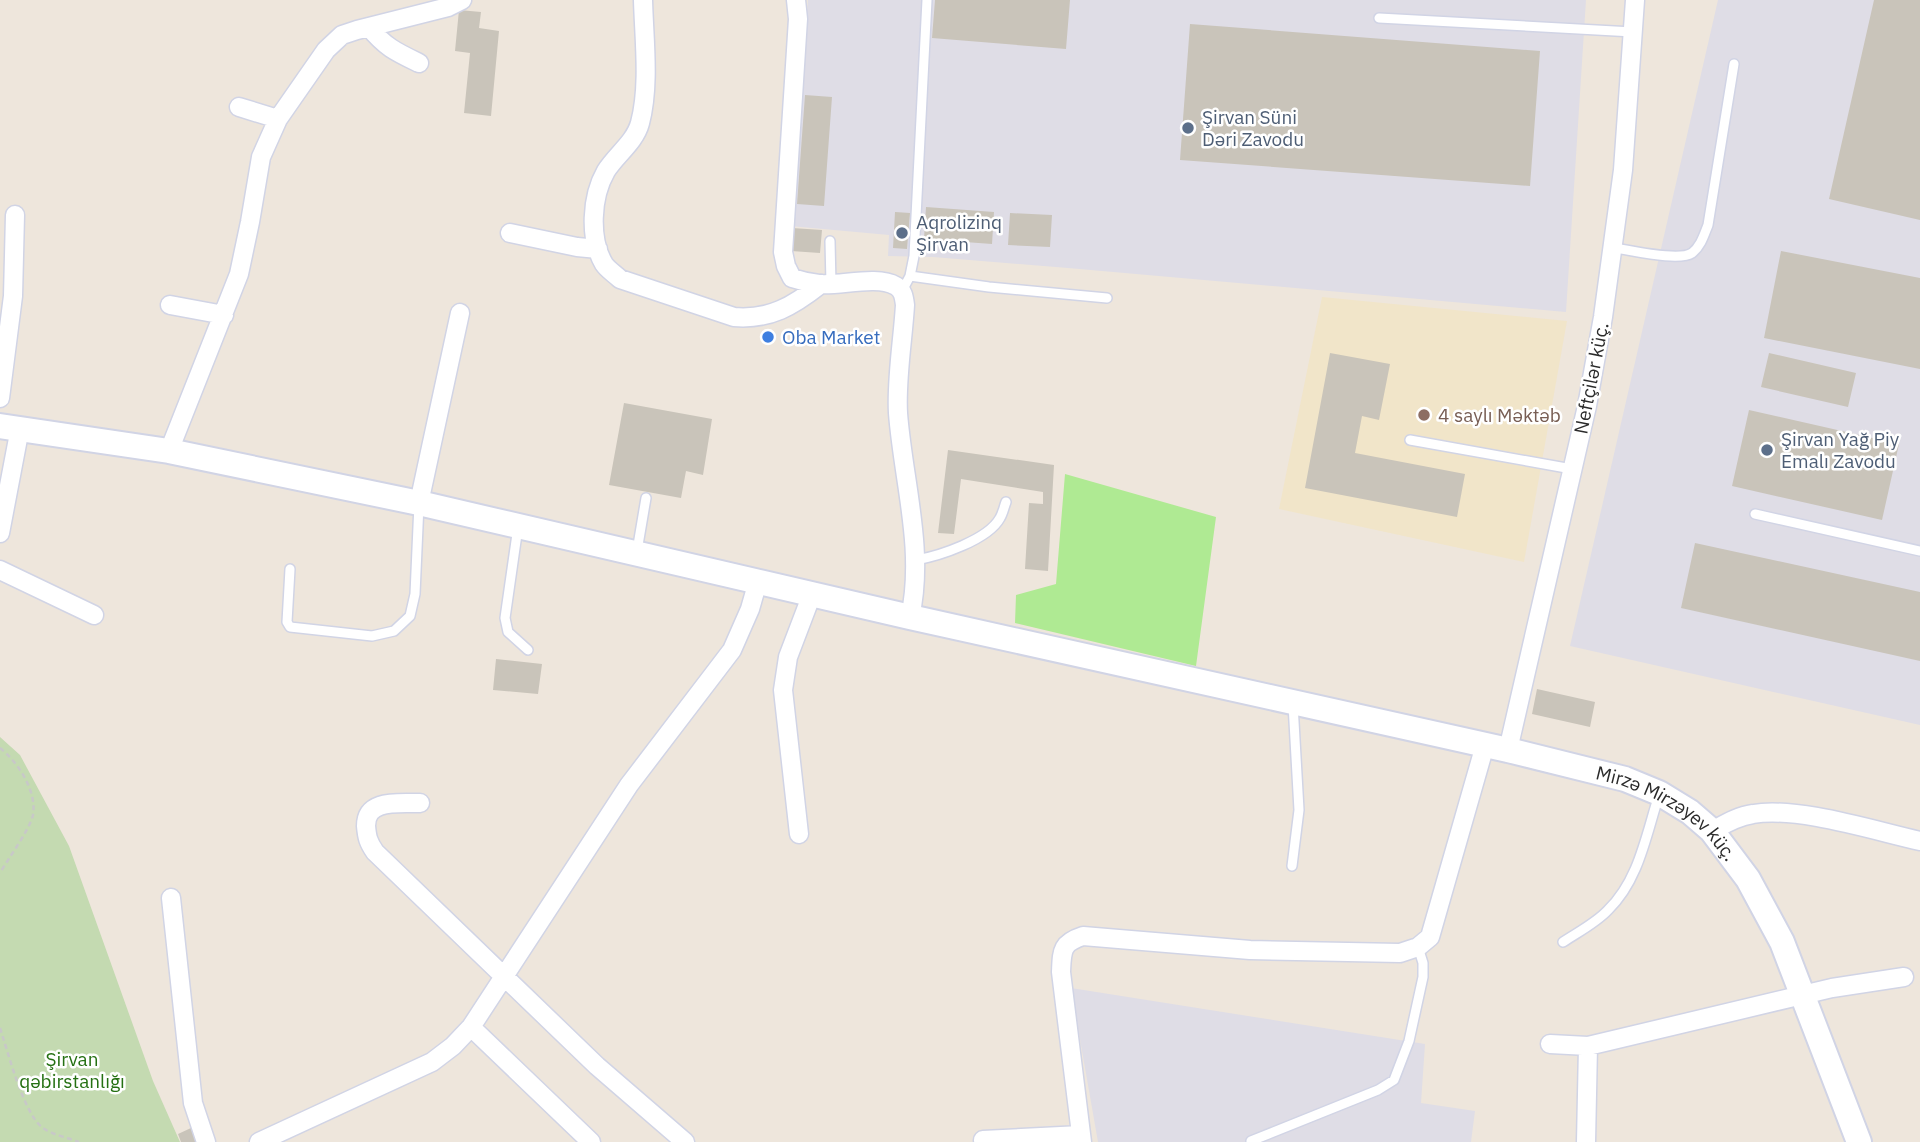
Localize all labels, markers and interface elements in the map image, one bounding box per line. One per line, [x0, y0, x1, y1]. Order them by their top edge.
place label: Şirvan Süni Dəri Zavodu [1202, 105, 1304, 151]
marker: Şirvan Süni Dəri Zavodu [1180, 120, 1196, 136]
place label: Aqrolizinq Şirvan [916, 210, 1002, 256]
marker: Aqrolizinq Şirvan [894, 225, 910, 241]
street label: Neftçilər küç. [1568, 320, 1614, 436]
place label: Oba Market [782, 325, 880, 349]
marker: Oba Market [760, 329, 776, 345]
place label: 4 saylı Məktəb [1438, 403, 1561, 427]
marker: 4 saylı Məktəb [1416, 407, 1432, 423]
place label: Şirvan Yağ Piy Emalı Zavodu [1781, 427, 1900, 473]
marker: Şirvan Yağ Piy Emalı Zavodu [1759, 442, 1775, 458]
street label: Mirzə Mirzəyev küç. [1594, 760, 1742, 866]
park label: Şirvan qəbirstanlığı [19, 1047, 125, 1093]

